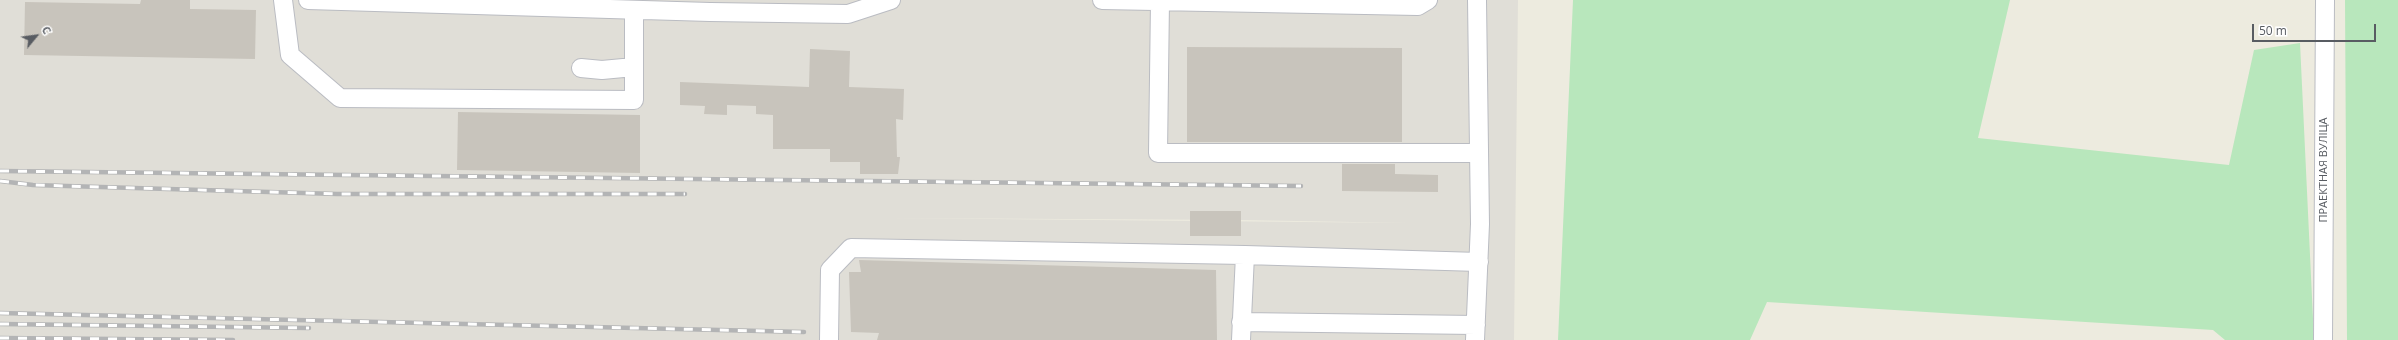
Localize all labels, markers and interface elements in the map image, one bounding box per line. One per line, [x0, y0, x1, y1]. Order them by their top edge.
north arrow [16, 16, 56, 56]
scale bar [2254, 16, 2378, 42]
text: 50 m [2259, 22, 2287, 39]
text: С [39, 23, 55, 37]
street label: ПРАЕКТНАЯ ВУЛІЦА [2317, 117, 2331, 223]

